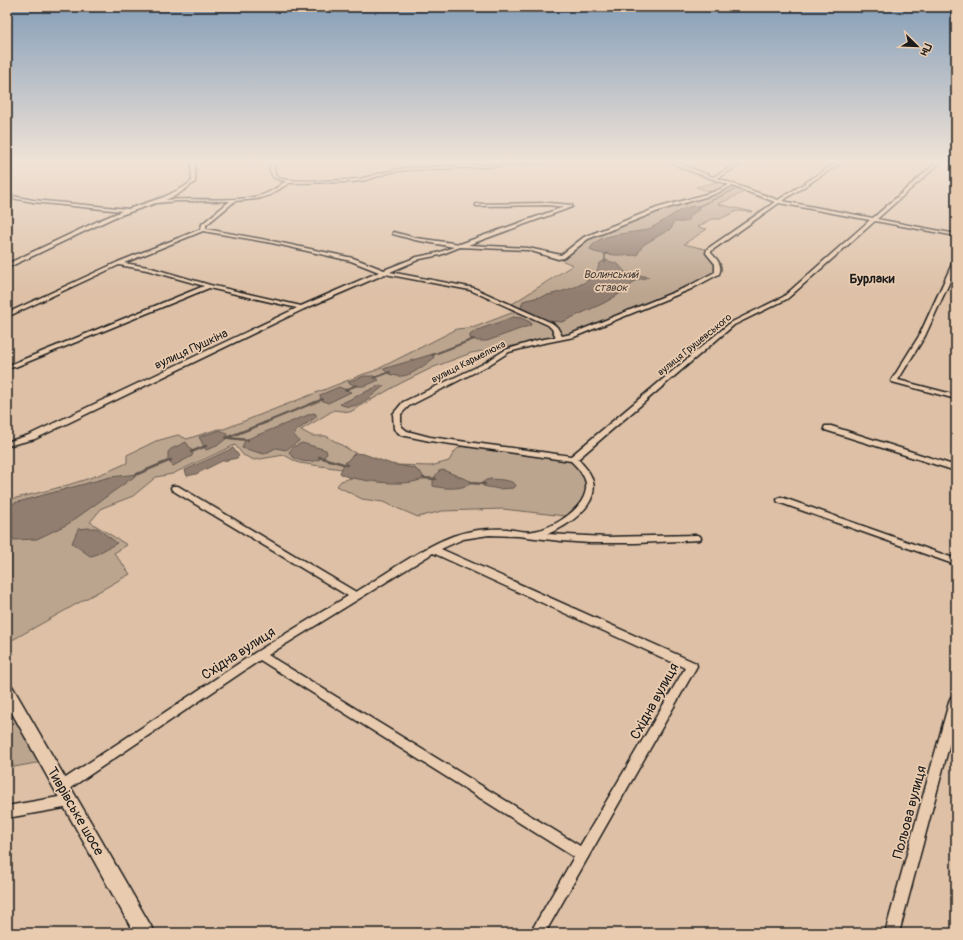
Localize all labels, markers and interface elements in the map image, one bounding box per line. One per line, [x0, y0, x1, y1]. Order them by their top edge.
north arrow [897, 26, 937, 66]
text: Пн [917, 42, 934, 58]
water label: Волинський ставок [584, 268, 640, 294]
district label: Бурлаки [850, 271, 895, 287]
street label: вулиця Грушевського [655, 311, 735, 378]
street label: вулиця Пушкіна [152, 326, 231, 373]
street label: вулиця Кармелюка [429, 338, 508, 386]
street label: Східна вулиця [198, 623, 278, 684]
street label: Східна вулиця [626, 660, 682, 742]
street label: Тиврівське шосе [43, 764, 108, 858]
street label: Польова вулиця [889, 764, 930, 860]

